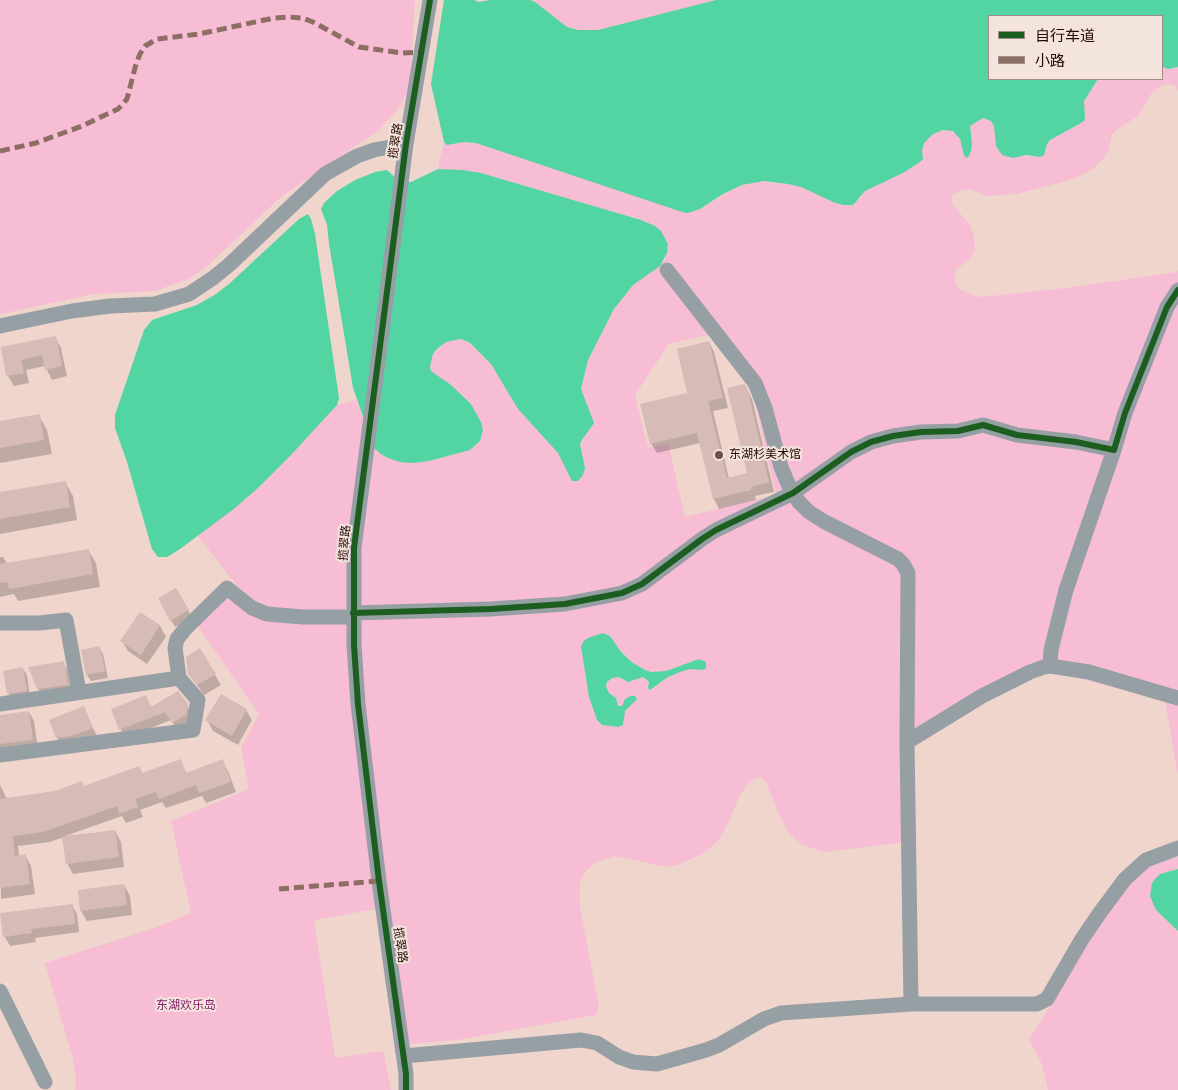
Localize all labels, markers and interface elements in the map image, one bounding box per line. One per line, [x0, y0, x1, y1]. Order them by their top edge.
legend [988, 15, 1163, 80]
text: 自行车道 [1035, 26, 1095, 45]
text: 小路 [1035, 51, 1065, 70]
street label: 揽翠路 [386, 122, 406, 160]
place label: 东湖杉美术馆 [729, 448, 801, 462]
marker: 东湖杉美术馆 [713, 449, 725, 461]
street label: 揽翠路 [336, 524, 354, 562]
street label: 揽翠路 [390, 926, 410, 964]
park label: 东湖欢乐岛 [156, 999, 216, 1013]

